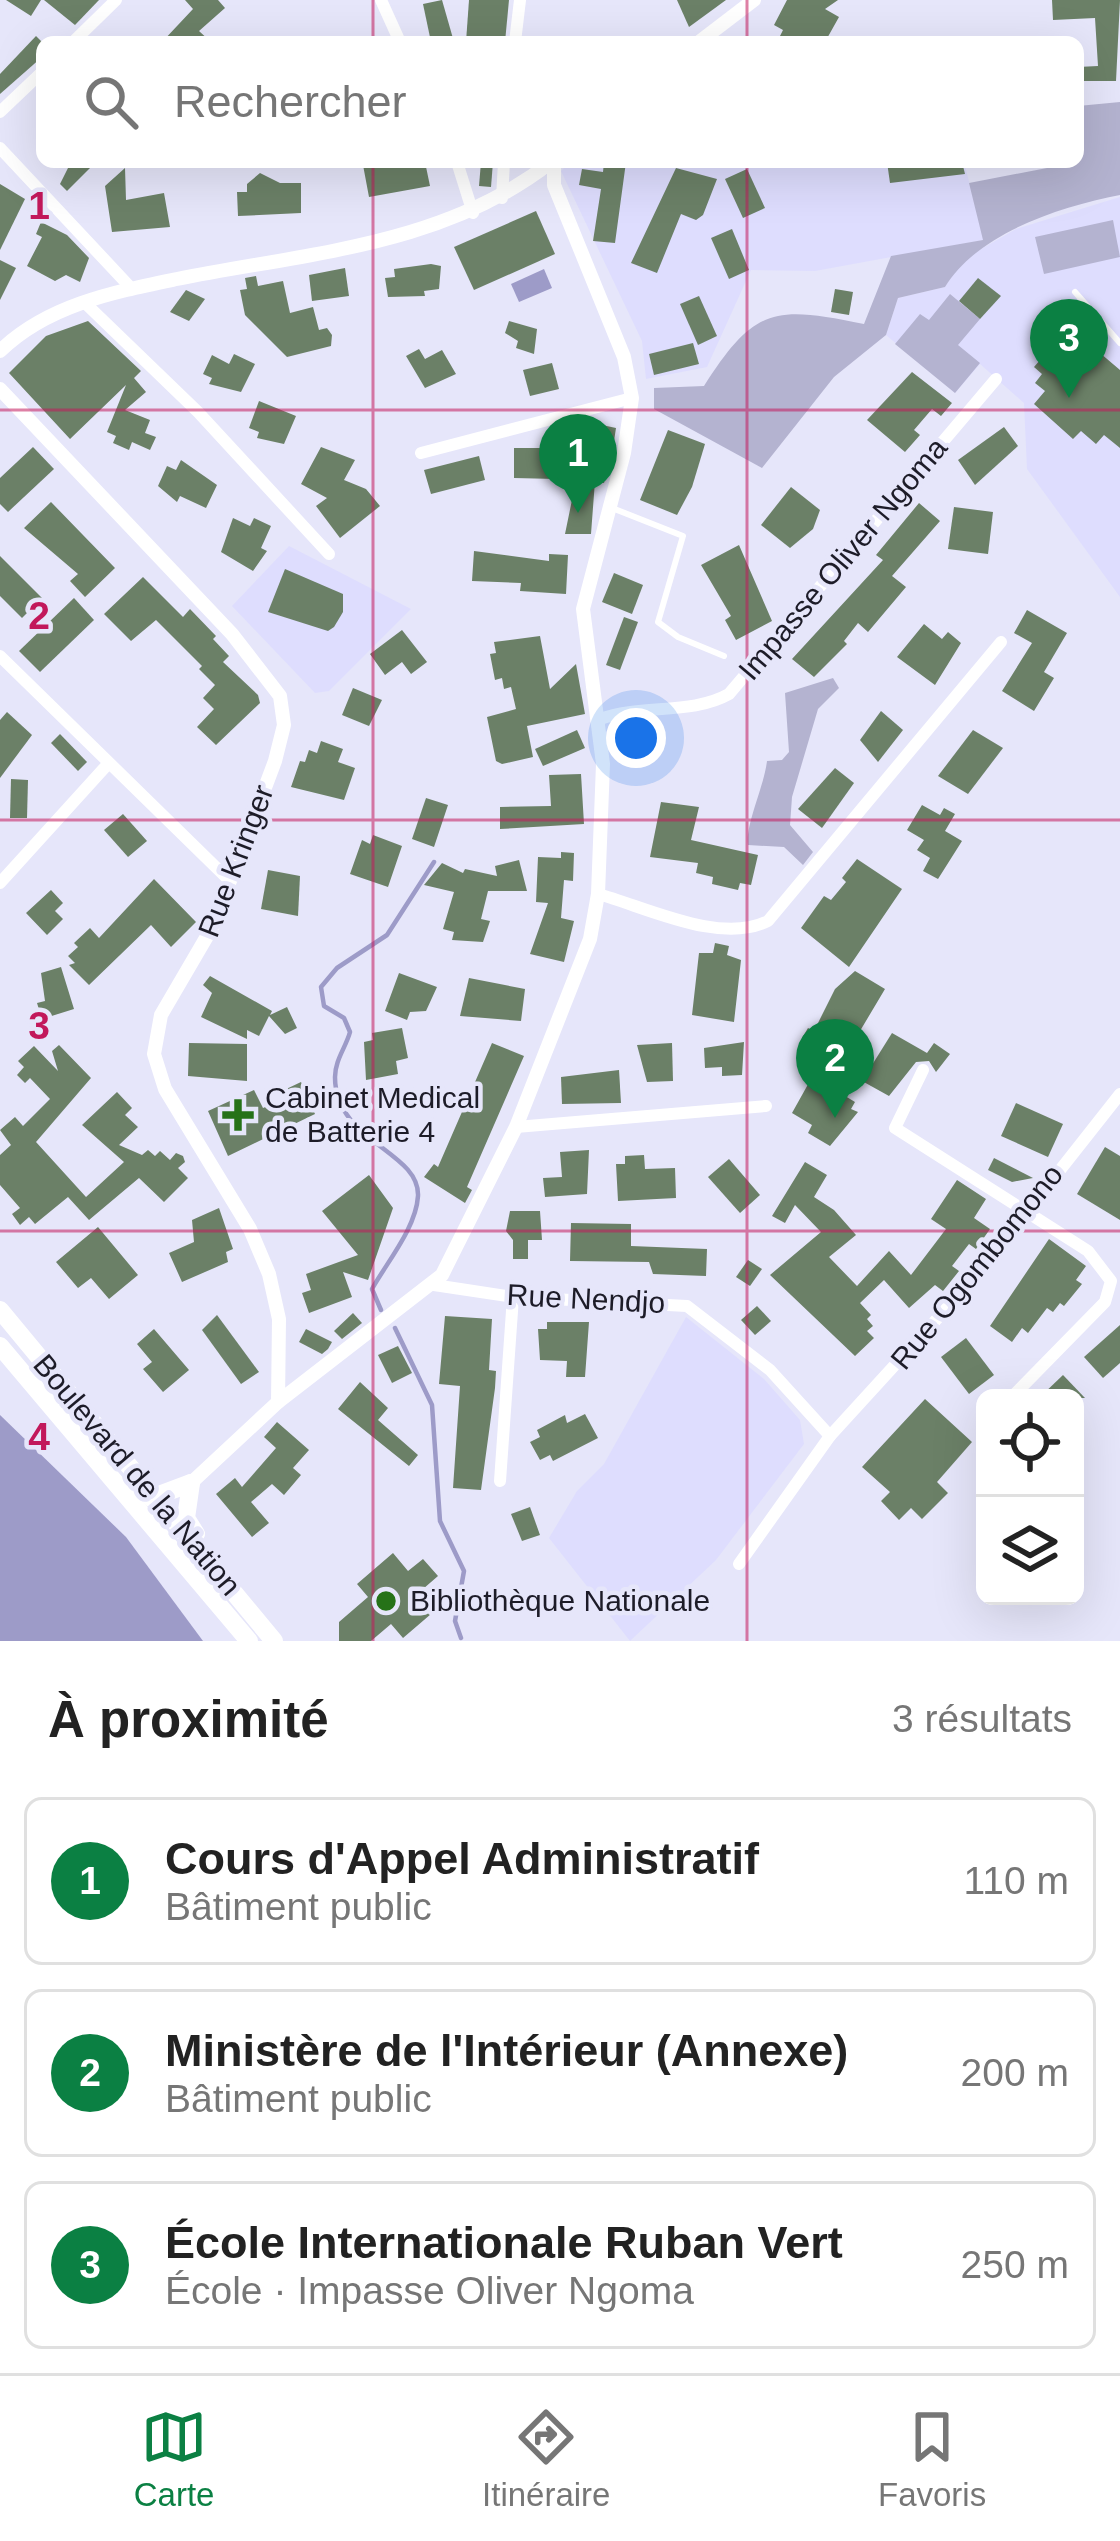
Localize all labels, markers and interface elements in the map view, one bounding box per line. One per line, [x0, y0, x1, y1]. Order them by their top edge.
search box [36, 36, 1084, 168]
icon: search [78, 69, 144, 135]
text: Rechercher [174, 76, 407, 127]
text: 1 [28, 184, 50, 227]
pin: 3 [1030, 299, 1108, 398]
pin: 1 [539, 414, 617, 513]
street label: Impasse Oliver Ngoma [732, 431, 954, 686]
text: 2 [28, 594, 50, 637]
your location [606, 708, 666, 768]
street label: Rue Kringer [191, 780, 280, 941]
text: 3 [28, 1004, 50, 1047]
pin: 2 [796, 1019, 874, 1118]
place label: Cabinet Medical de Batterie 4 [265, 1081, 480, 1148]
marker: Cabinet Medical de Batterie 4 [222, 1099, 254, 1131]
street label: Rue Ogombomono [884, 1158, 1069, 1376]
street label: Rue Nendjo [506, 1278, 666, 1319]
street label: Boulevard de la Nation [27, 1348, 248, 1602]
map controls [976, 1389, 1084, 1605]
button: locate [976, 1389, 1084, 1497]
text: 4 [28, 1415, 50, 1458]
button: layers [976, 1497, 1084, 1605]
place label: Bibliothèque Nationale [410, 1584, 710, 1617]
marker: Bibliothèque Nationale [373, 1588, 399, 1614]
text: À proximité [48, 1691, 329, 1748]
text: 3 résultats [892, 1697, 1072, 1740]
text: Cours d'Appel Administratif [165, 1833, 759, 1884]
text: 1 [79, 1859, 101, 1902]
text: 110 m [964, 1859, 1069, 1902]
text: Bâtiment public [165, 1885, 432, 1928]
text: Ministère de l'Intérieur (Annexe) [165, 2025, 848, 2076]
text: 2 [79, 2051, 101, 2094]
text: 200 m [961, 2051, 1069, 2094]
text: Bâtiment public [165, 2077, 432, 2120]
text: École Internationale Ruban Vert [165, 2217, 843, 2268]
text: 3 [79, 2243, 101, 2286]
text: 250 m [961, 2243, 1069, 2286]
text: École · Impasse Oliver Ngoma [165, 2269, 694, 2312]
tab: Carte [134, 2404, 214, 2514]
tab: Itinéraire [482, 2404, 610, 2514]
tab: Favoris [878, 2404, 986, 2514]

